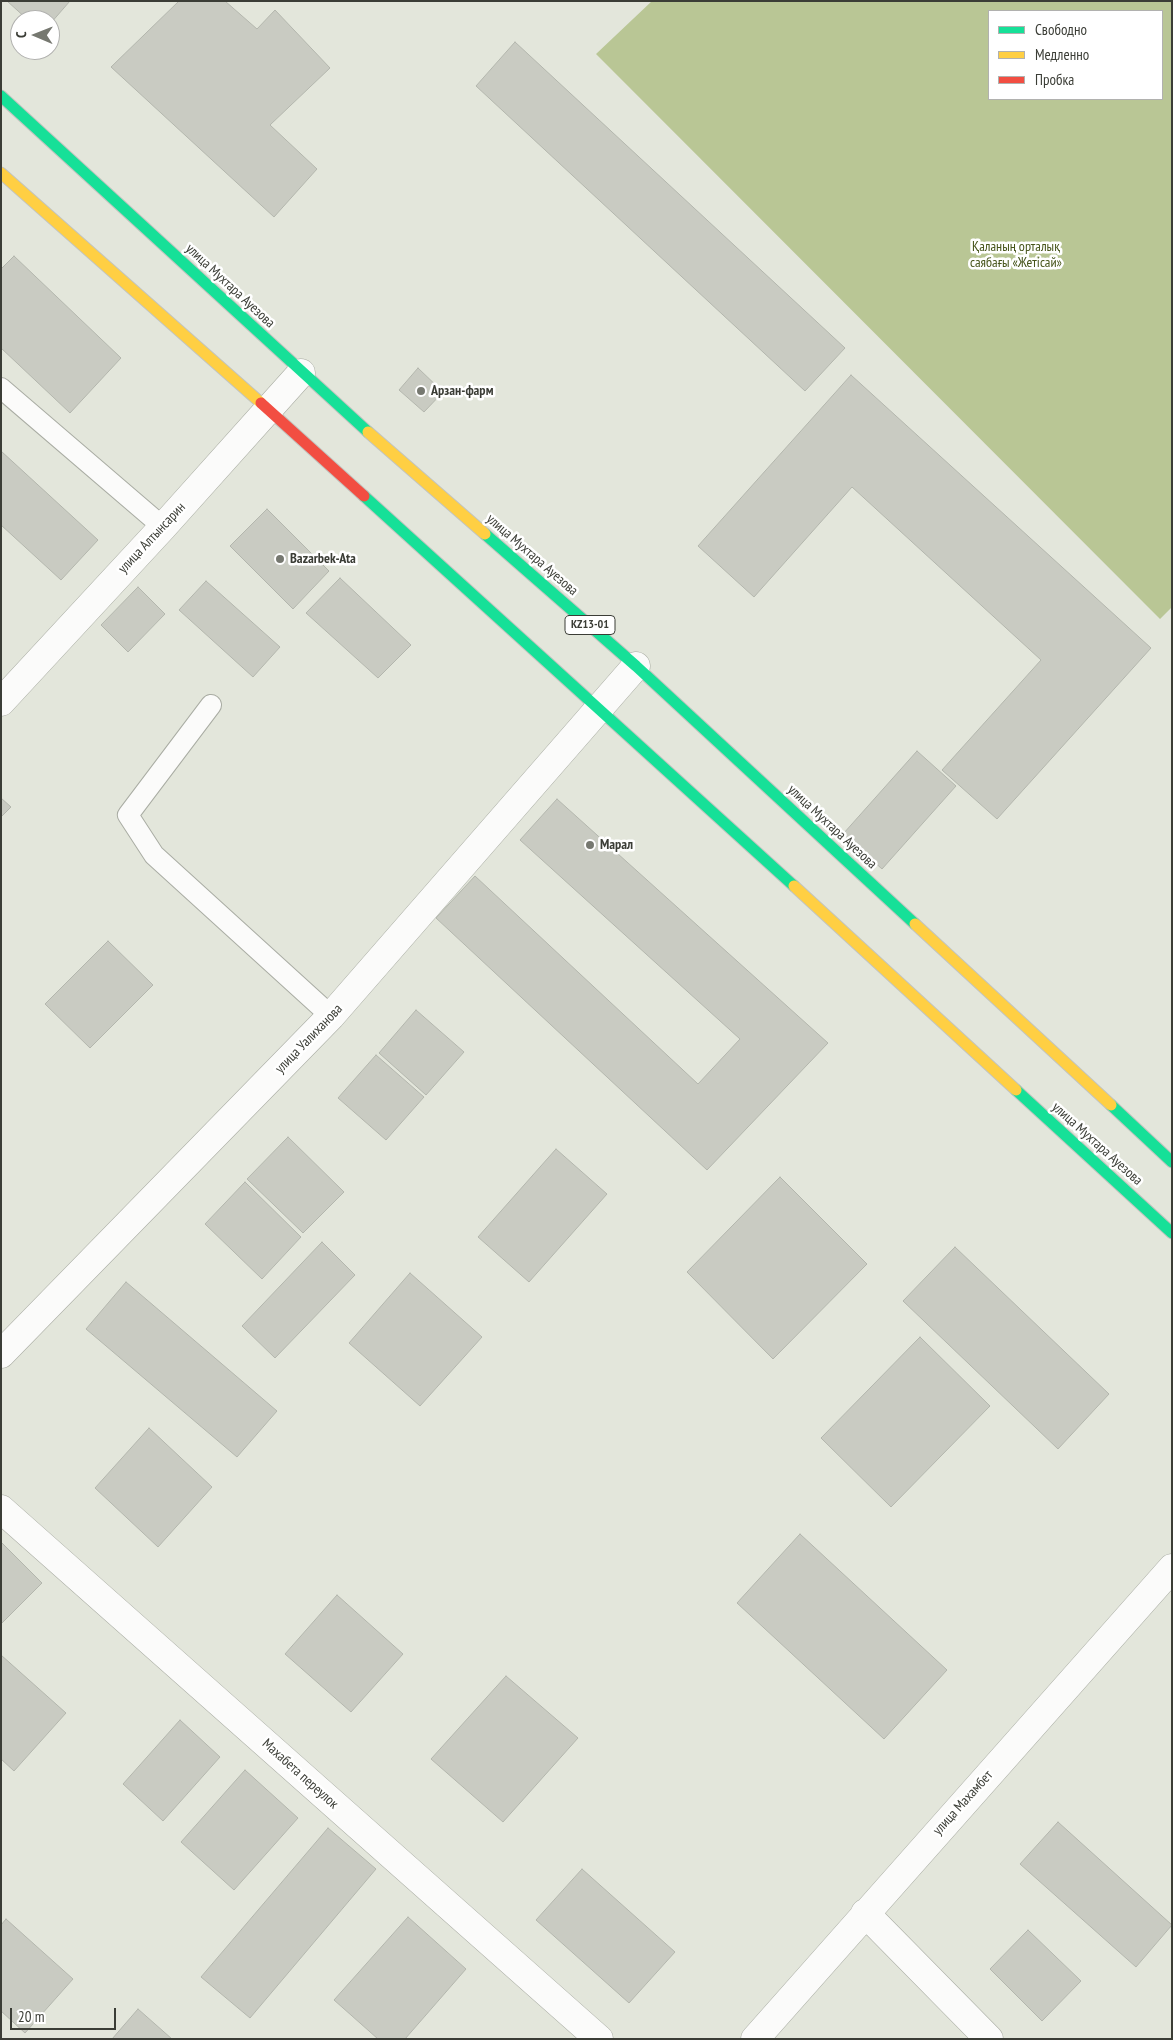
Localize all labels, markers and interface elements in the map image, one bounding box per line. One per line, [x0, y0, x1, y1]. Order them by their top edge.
north arrow [10, 10, 60, 60]
legend [988, 10, 1163, 100]
text: Свободно [1035, 20, 1087, 39]
text: С [12, 31, 30, 38]
text: Медленно [1035, 45, 1089, 64]
text: Пробка [1035, 70, 1074, 89]
park label: Қаланың орталық саябағы «Жетісай» [970, 239, 1062, 272]
street label: улица Мухтара Ауезова [182, 240, 278, 332]
place label: Арзан-фарм [431, 383, 493, 399]
marker: Арзан-фарм [415, 385, 427, 397]
street label: улица Алтынсарин [115, 499, 189, 577]
street label: улица Мухтара Ауезова [483, 511, 581, 599]
place label: Bazarbek-Ata [290, 551, 356, 567]
marker: Bazarbek-Ata [274, 553, 286, 565]
road number: KZ13-01 [565, 616, 615, 634]
street label: улица Мухтара Ауезова [784, 781, 880, 873]
place label: Марал [600, 837, 633, 853]
marker: Марал [584, 839, 596, 851]
street label: улица Уалиханова [272, 1001, 346, 1077]
street label: улица Мухтара Ауезова [1048, 1099, 1146, 1189]
street label: Махабета переулок [259, 1735, 341, 1813]
street label: улица Махамбет [930, 1767, 996, 1839]
scale bar [12, 1998, 119, 2030]
text: 20 m [18, 2007, 44, 2026]

